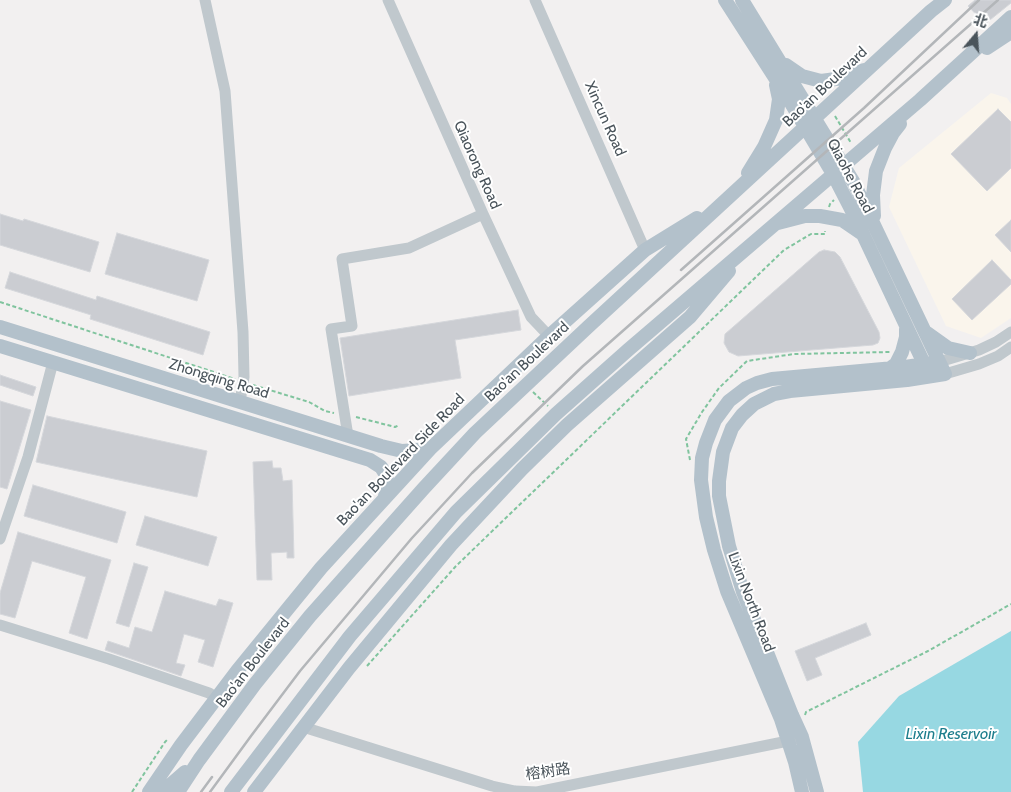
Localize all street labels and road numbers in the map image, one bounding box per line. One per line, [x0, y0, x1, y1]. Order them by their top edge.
street label: Bao'an Boulevard [779, 43, 871, 131]
street label: Xincun Road [581, 79, 629, 159]
street label: Qiaorong Road [450, 118, 504, 212]
street label: Qiaohe Road [823, 136, 877, 216]
street label: Bao'an Boulevard [481, 318, 573, 406]
street label: Zhongqing Road [167, 355, 271, 403]
street label: Bao'an Boulevard Side Road [333, 390, 469, 530]
street label: Lixin North Road [724, 550, 778, 654]
street label: Bao'an Boulevard [212, 615, 294, 711]
street label: 榕树路 [524, 760, 572, 784]

